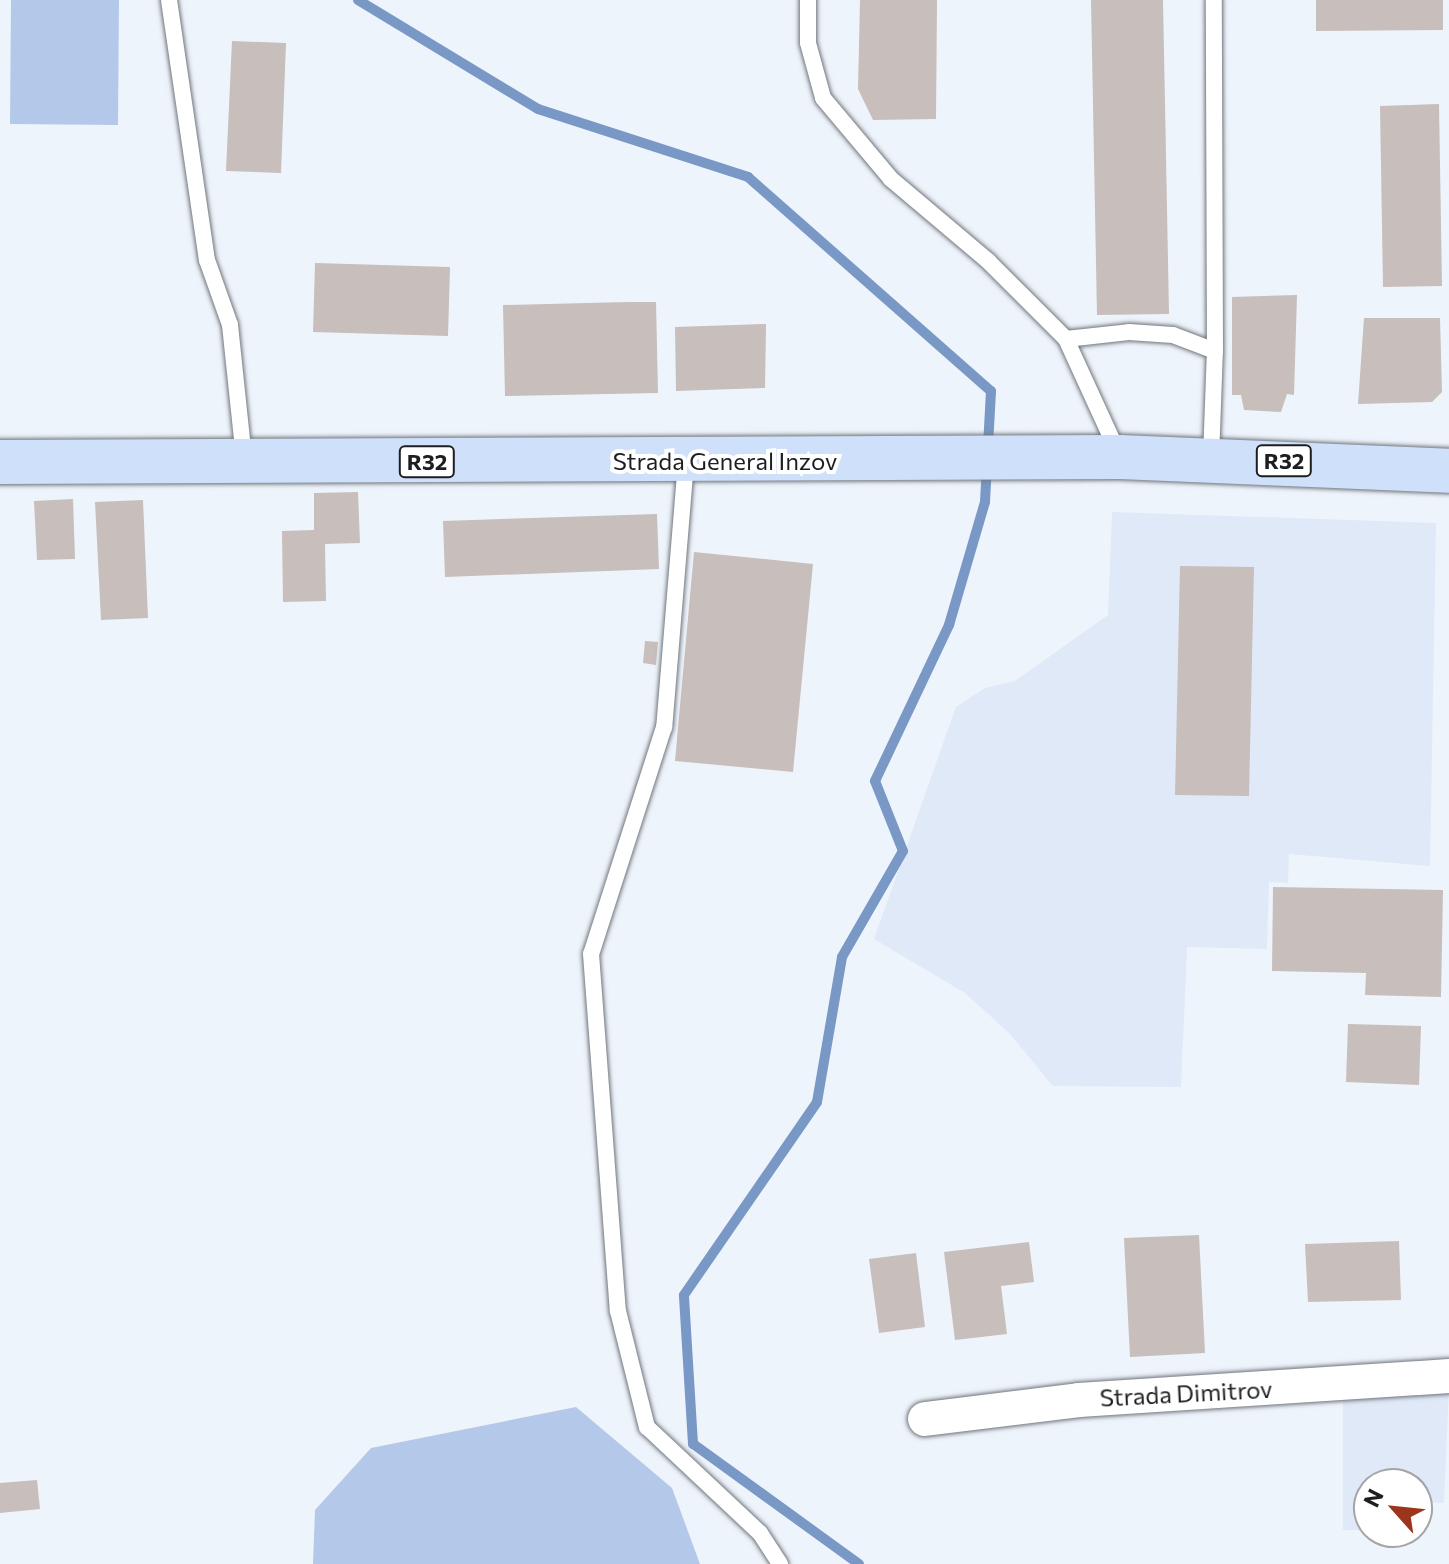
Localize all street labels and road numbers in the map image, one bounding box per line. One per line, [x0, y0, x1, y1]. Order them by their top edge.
road number: R32 [1254, 443, 1314, 479]
road number: R32 [397, 444, 457, 480]
street label: Strada General Inzov [613, 447, 837, 475]
street label: Strada Dimitrov [1099, 1374, 1273, 1412]

